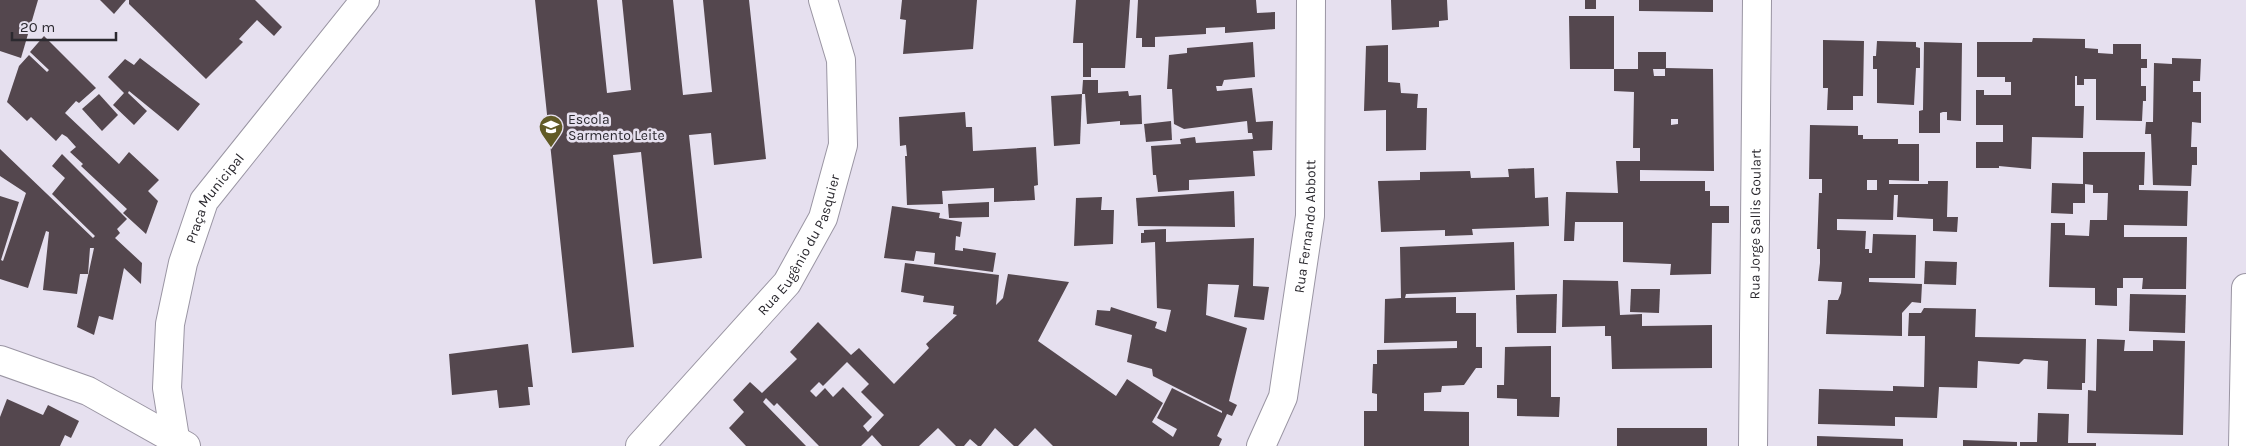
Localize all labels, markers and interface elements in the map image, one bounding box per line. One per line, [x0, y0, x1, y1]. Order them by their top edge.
scale bar [12, 10, 116, 42]
text: 20 m [20, 18, 55, 36]
place label: Escola Sarmento Leite [568, 111, 665, 144]
school or university icon: Escola Sarmento Leite [538, 114, 564, 148]
street label: Rua Jorge Sallis Goulart [1746, 149, 1764, 299]
street label: Praça Municipal [182, 150, 248, 245]
street label: Rua Fernando Abbott [1290, 160, 1319, 294]
street label: Rua Eugênio du Pasquier [754, 172, 843, 318]

